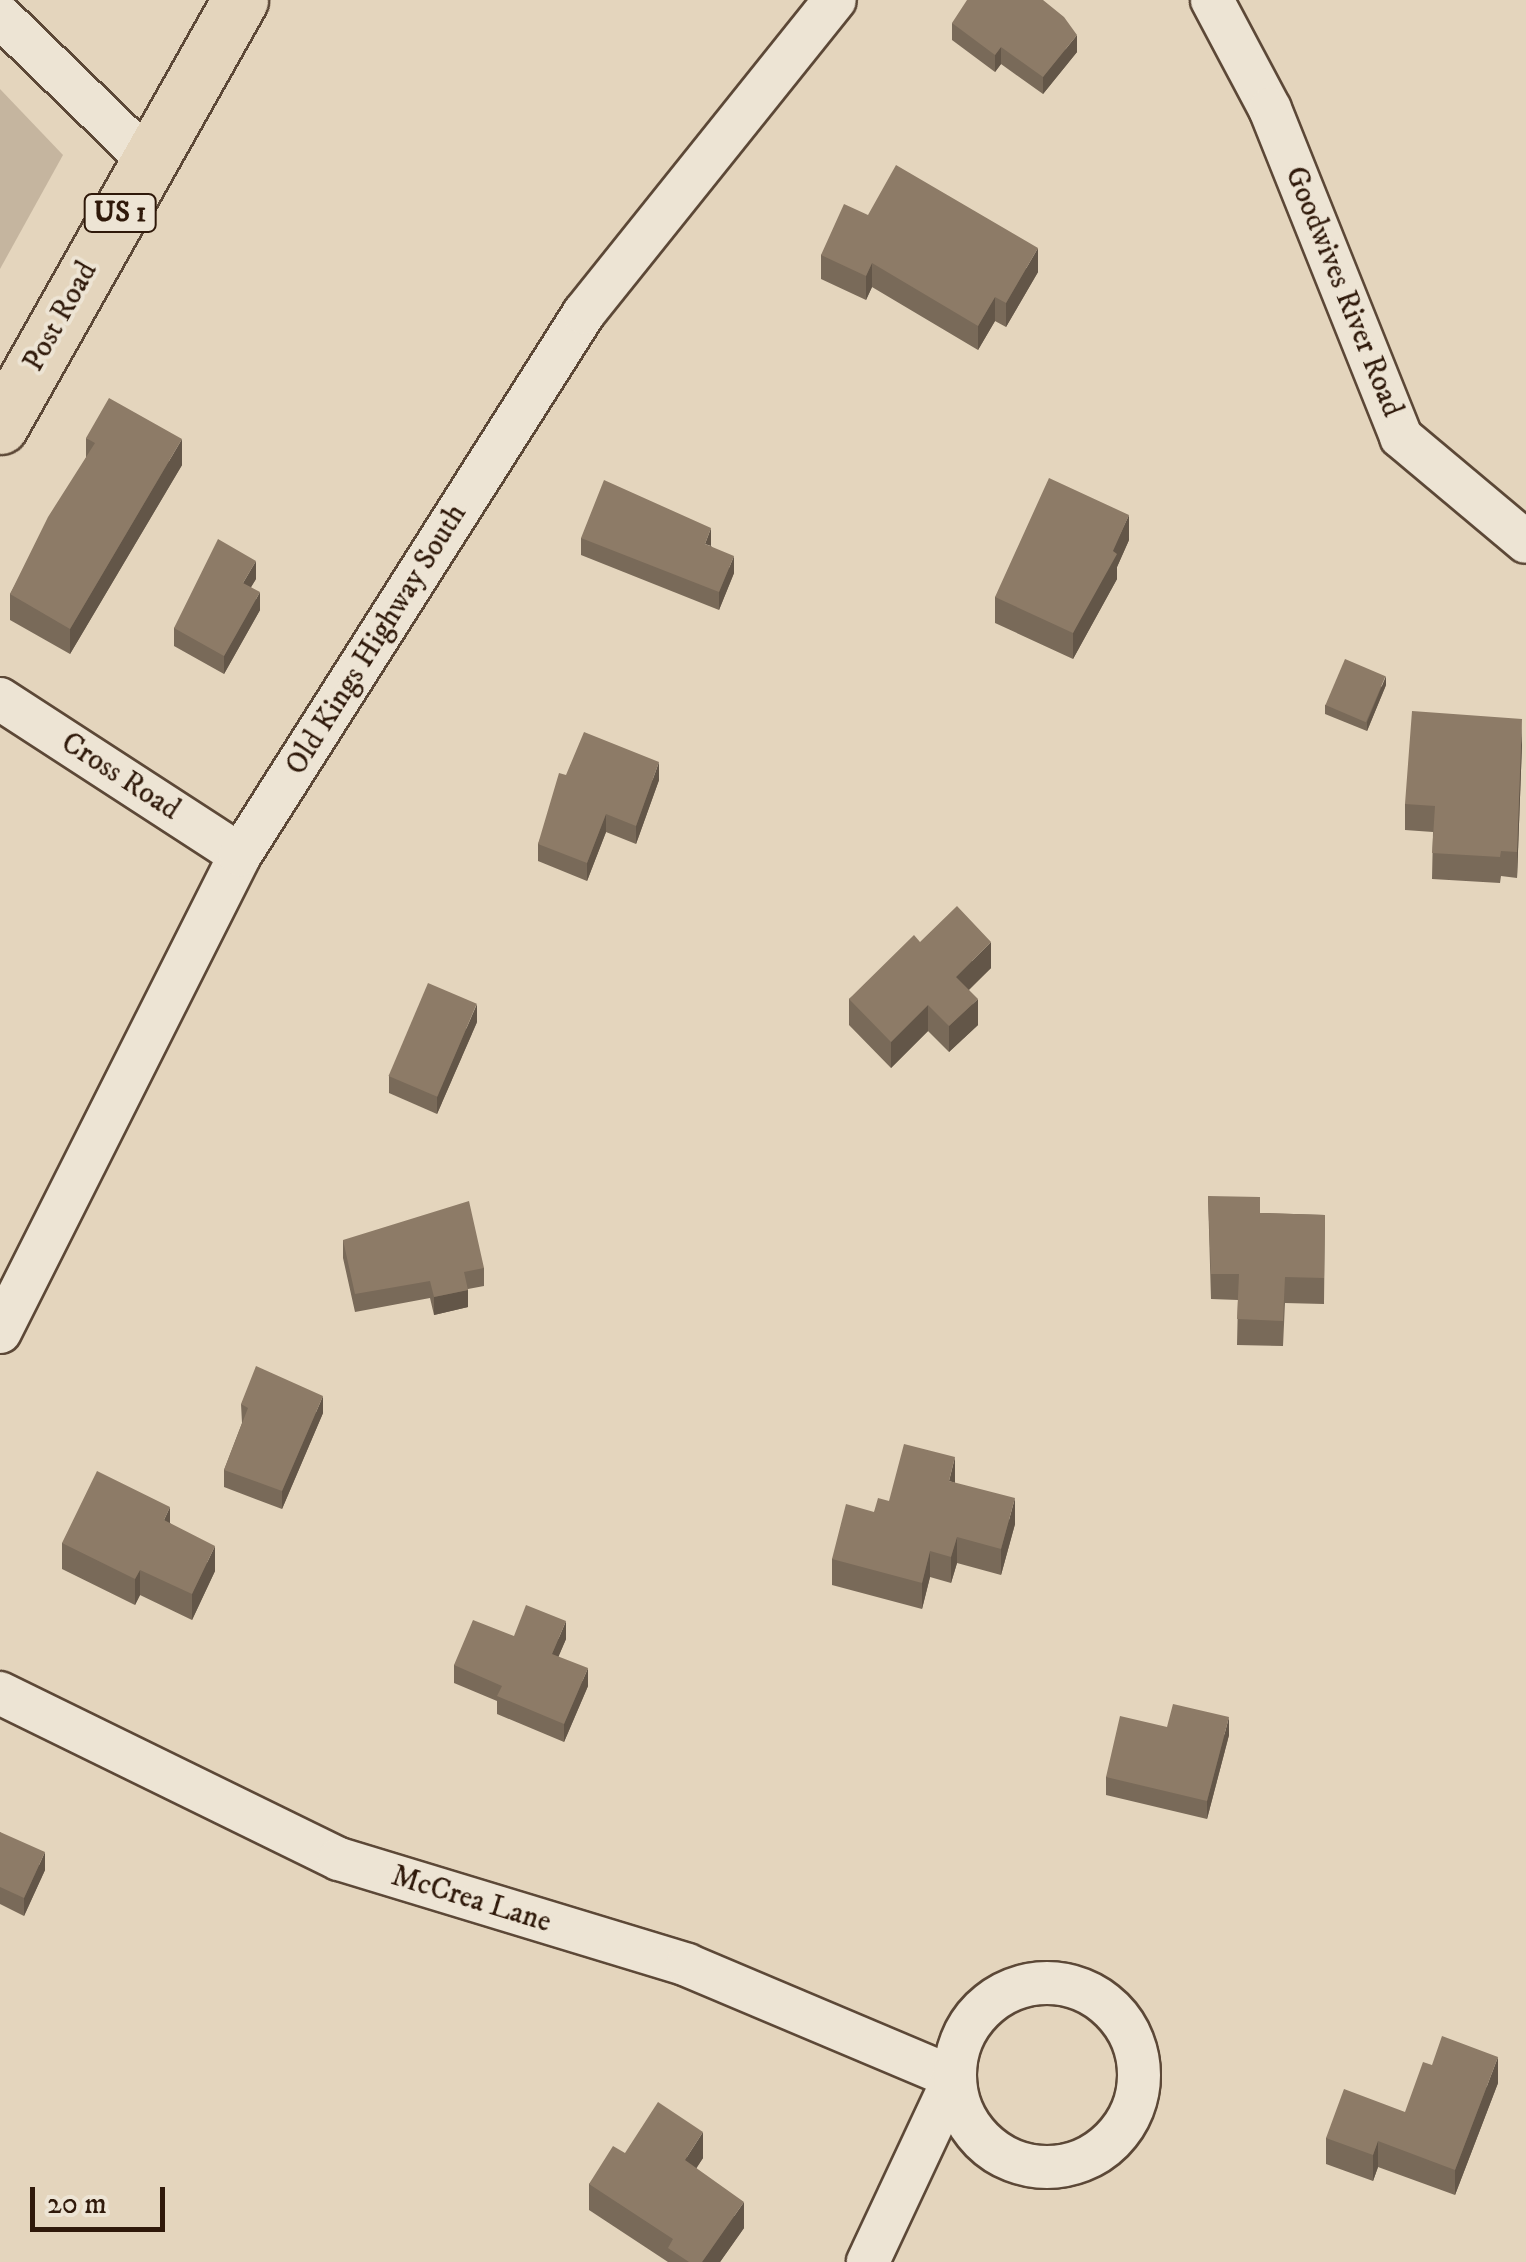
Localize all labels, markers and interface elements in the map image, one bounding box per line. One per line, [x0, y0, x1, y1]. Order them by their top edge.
street label: Goodwives River Road [1276, 162, 1410, 422]
road number: US 1 [82, 190, 158, 236]
street label: Post Road [16, 256, 106, 378]
street label: Old Kings Highway South [279, 498, 475, 782]
street label: Cross Road [54, 725, 186, 829]
street label: McCrea Lane [387, 1859, 555, 1941]
scale bar [35, 2167, 170, 2229]
text: 20 m [47, 2186, 107, 2223]

